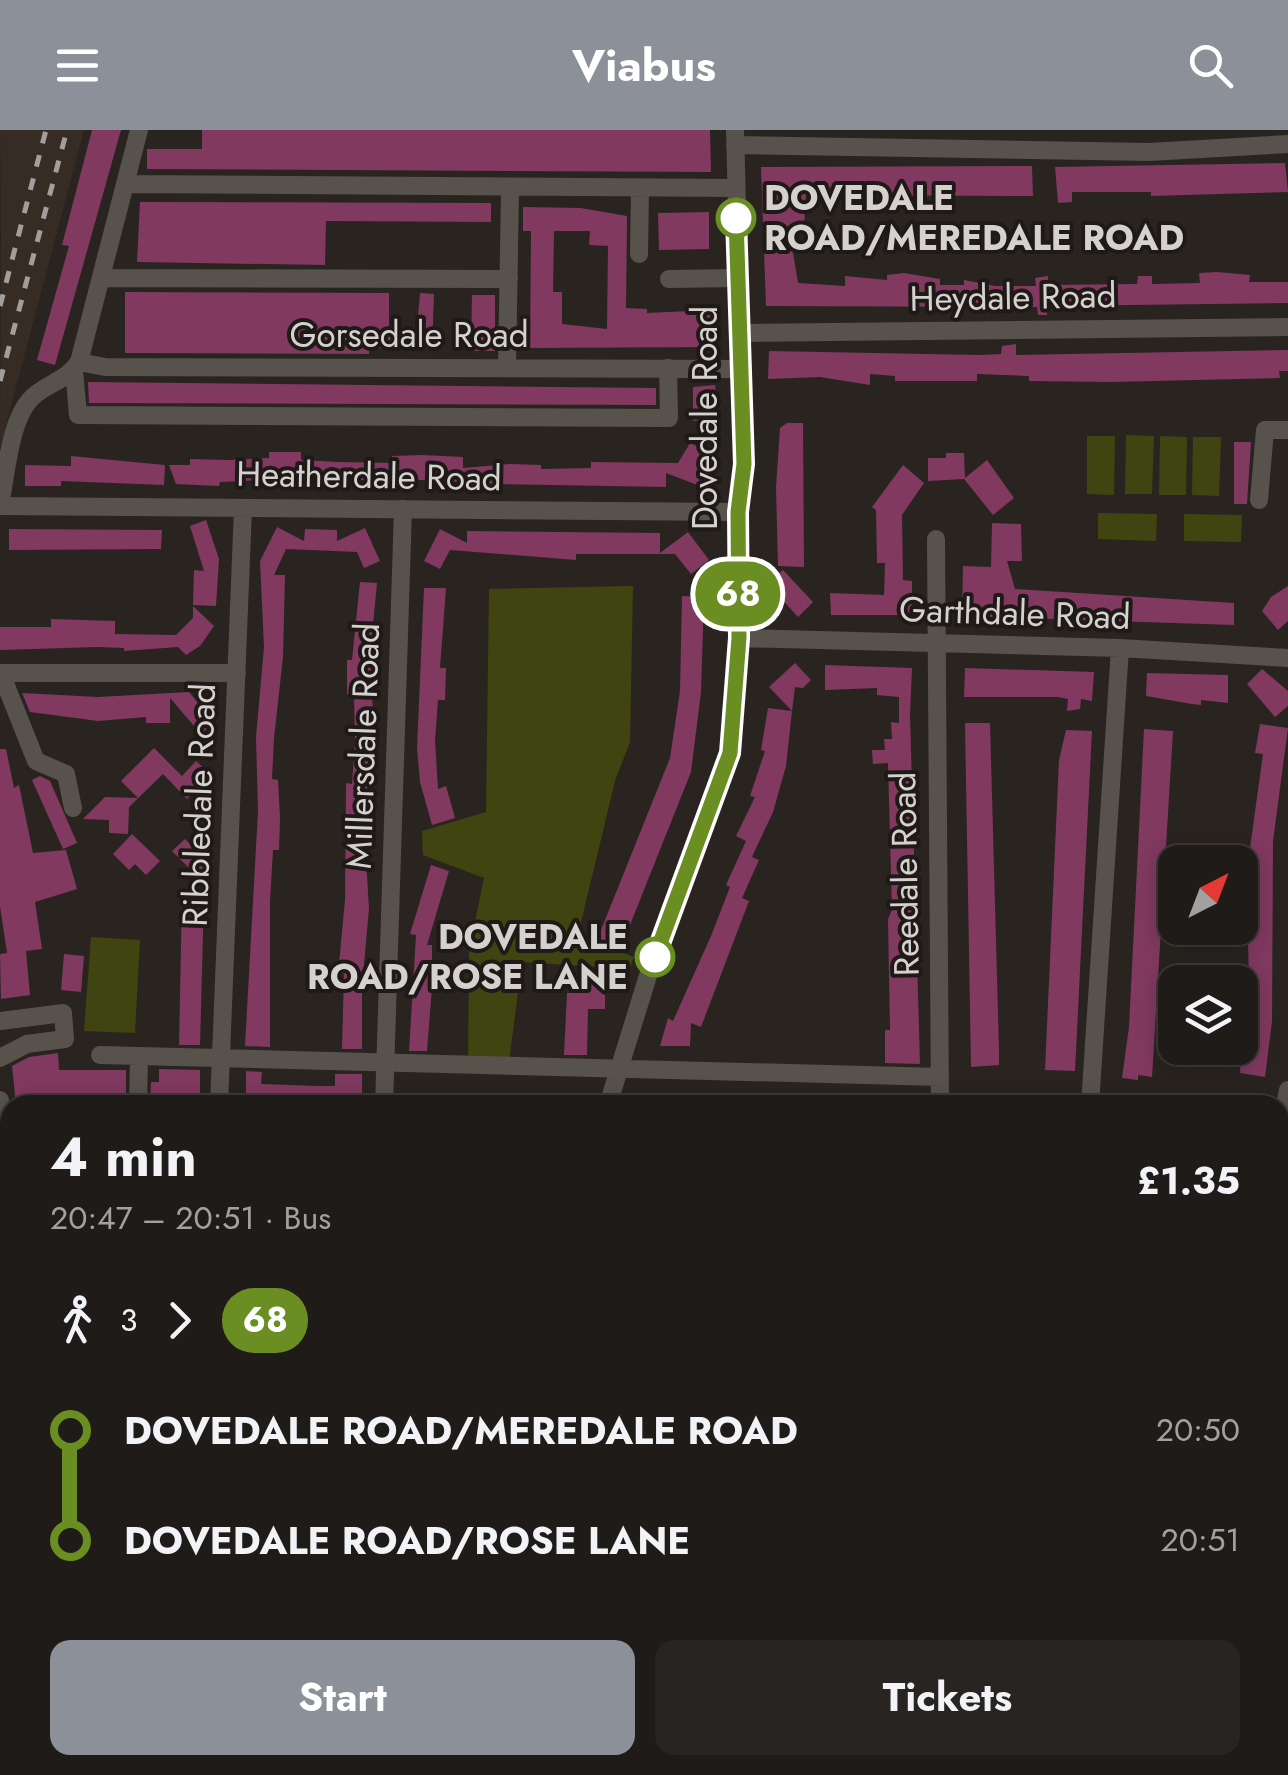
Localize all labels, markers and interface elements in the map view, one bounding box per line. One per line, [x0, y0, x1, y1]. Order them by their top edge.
text: Viabus [572, 33, 716, 98]
icon: menu [50, 38, 105, 93]
icon: search [1183, 38, 1238, 93]
place label: DOVEDALE ROAD/MEREDALE ROAD [764, 173, 1184, 263]
marker: DOVEDALE ROAD/MEREDALE ROAD [717, 199, 755, 237]
street label: Heydale Road [909, 270, 1117, 324]
street label: Dovedale Road [680, 306, 730, 530]
street label: Gorsedale Road [289, 310, 529, 360]
street label: Heatherdale Road [236, 449, 502, 503]
line badge: 68 [693, 562, 783, 626]
text: 68 [715, 569, 761, 619]
street label: Garthdale Road [898, 584, 1132, 642]
street label: Millersdale Road [334, 622, 392, 870]
street label: Ribbledale Road [170, 682, 228, 928]
street label: Reedale Road [878, 771, 932, 977]
north arrow [1158, 845, 1258, 945]
map controls [1158, 845, 1258, 1065]
place label: DOVEDALE ROAD/ROSE LANE [307, 912, 628, 1002]
marker: DOVEDALE ROAD/ROSE LANE [636, 938, 674, 976]
button: layers [1158, 965, 1258, 1065]
text: 4 min [50, 1117, 197, 1197]
text: £1.35 [1137, 1153, 1240, 1208]
text: 20:47 – 20:51 · Bus [50, 1195, 331, 1241]
icon: walk [50, 1293, 105, 1348]
icon: forward [152, 1293, 207, 1348]
text: 68 [242, 1295, 288, 1345]
text: 3 [120, 1297, 137, 1343]
text: DOVEDALE ROAD/MEREDALE ROAD [124, 1403, 798, 1458]
text: 20:50 [1156, 1407, 1240, 1453]
text: DOVEDALE ROAD/ROSE LANE [124, 1513, 690, 1568]
text: 20:51 [1161, 1517, 1240, 1563]
button: Start [50, 1640, 635, 1755]
button: Tickets [655, 1640, 1240, 1755]

